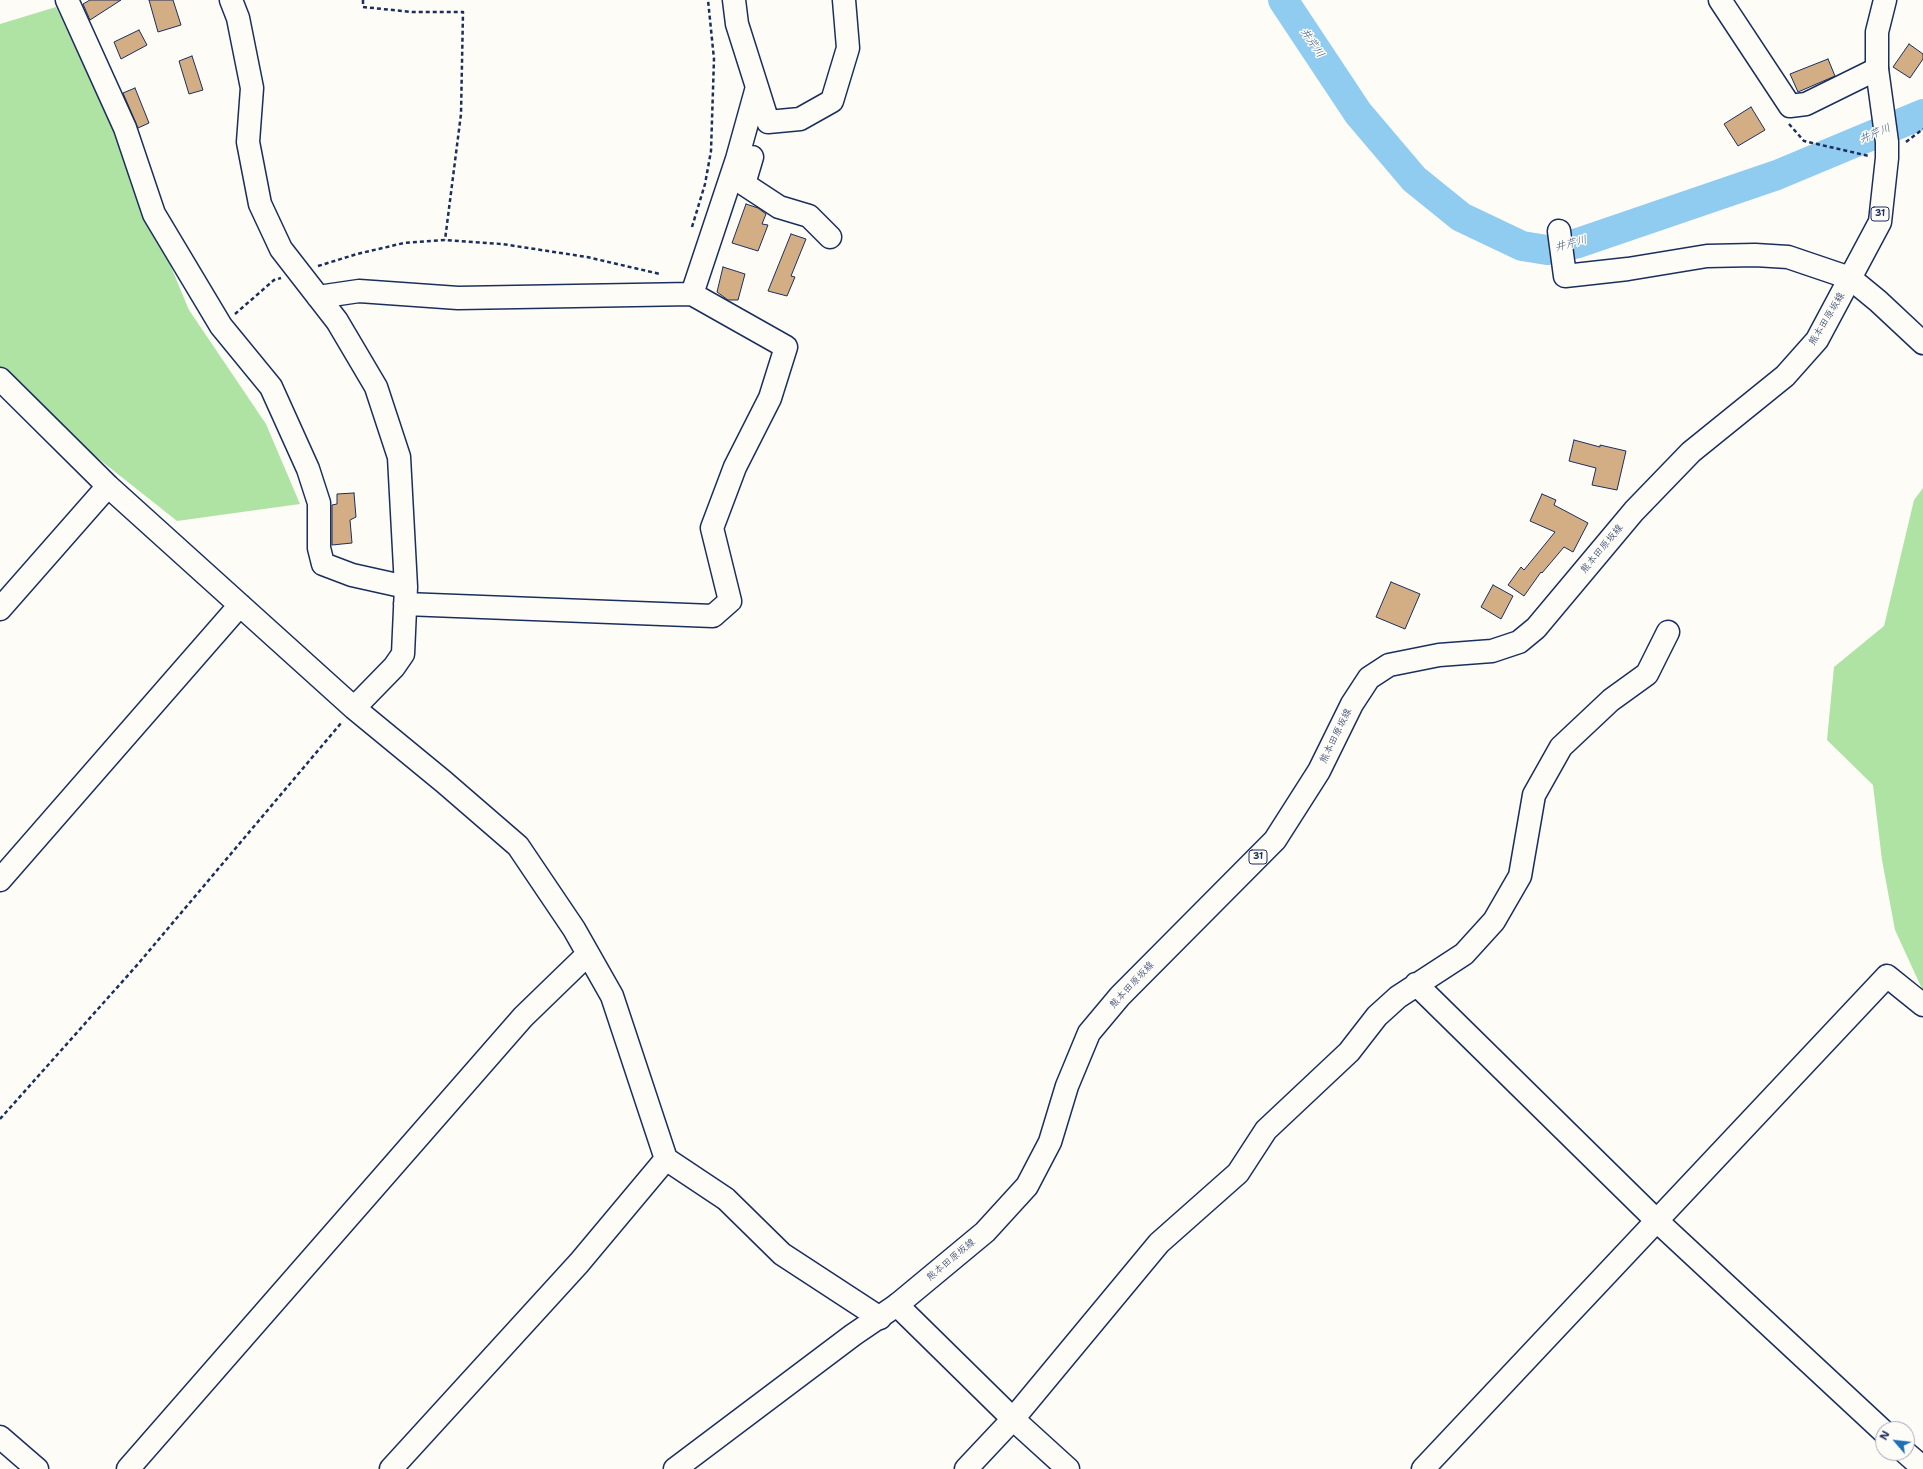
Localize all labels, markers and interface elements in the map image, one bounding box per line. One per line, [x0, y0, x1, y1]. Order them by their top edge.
water label: 井芹川 [1297, 26, 1327, 60]
water label: 井芹川 [1857, 121, 1893, 147]
road number: 31 [1871, 207, 1889, 221]
water label: 井芹川 [1553, 233, 1589, 255]
street label: 熊本田原坂線 [1806, 290, 1848, 348]
street label: 熊本田原坂線 [1578, 522, 1626, 576]
street label: 熊本田原坂線 [1317, 706, 1355, 766]
road number: 31 [1249, 850, 1267, 864]
street label: 熊本田原坂線 [1107, 959, 1157, 1011]
street label: 熊本田原坂線 [924, 1236, 978, 1284]
north arrow [1875, 1421, 1915, 1461]
text: N [1876, 1428, 1894, 1443]

